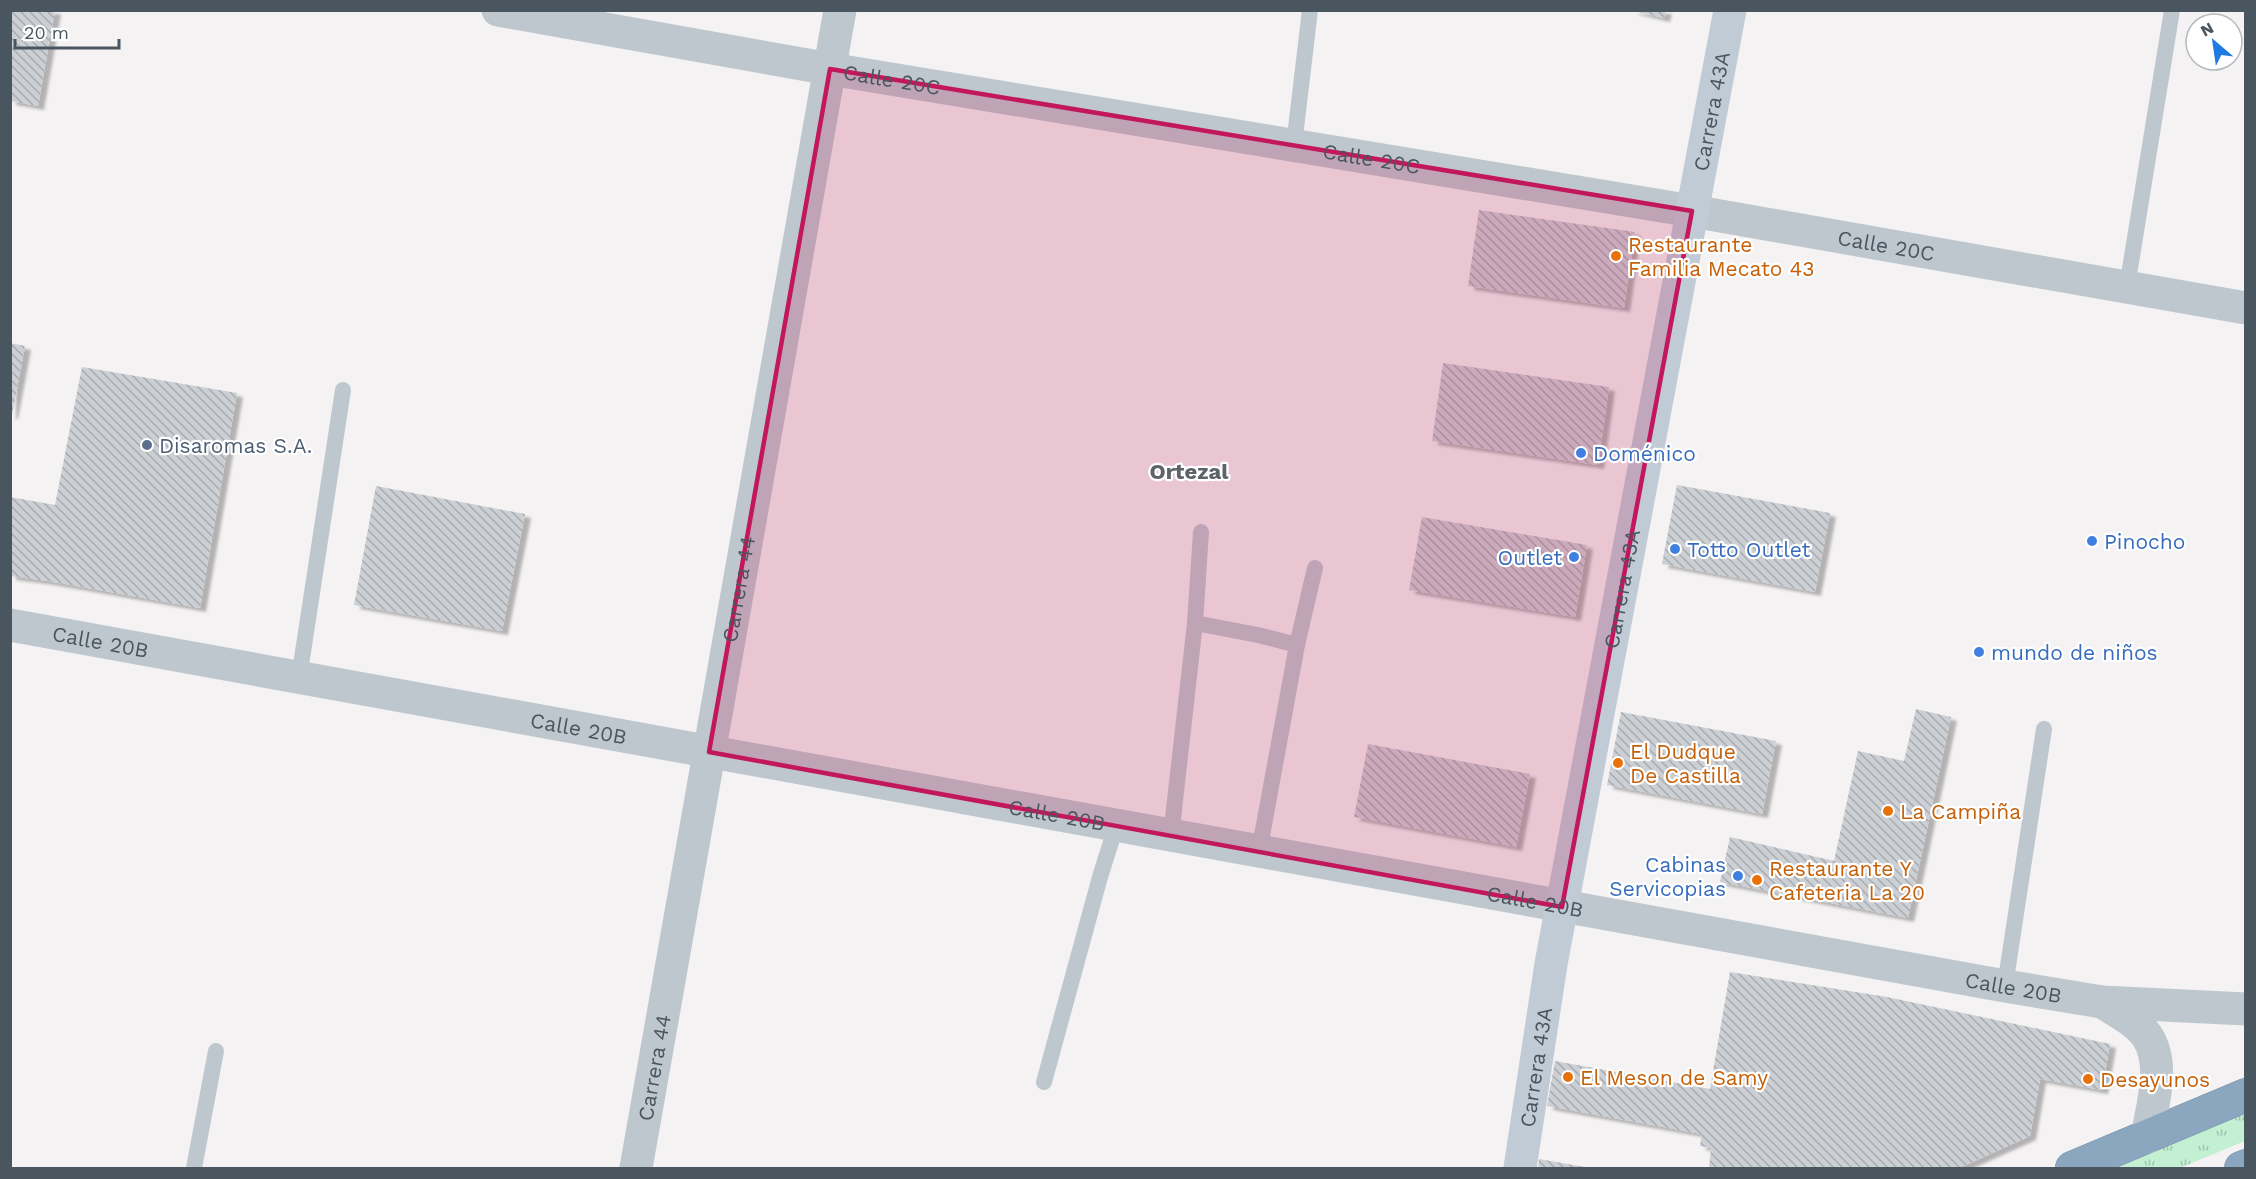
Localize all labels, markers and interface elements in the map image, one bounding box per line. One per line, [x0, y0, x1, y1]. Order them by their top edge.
scale bar [15, 12, 118, 50]
north arrow [2184, 12, 2244, 72]
text: N [2197, 18, 2217, 41]
text: 20 m [24, 22, 69, 43]
street label: Carrera 43A [1688, 49, 1734, 173]
street label: Calle 20C [841, 59, 942, 100]
street label: Calle 20C [1321, 138, 1422, 179]
street label: Calle 20C [1836, 224, 1937, 266]
place label: Restaurante Familia Mecato 43 [1628, 232, 1815, 281]
marker: Restaurante Familia Mecato 43 [1609, 249, 1623, 263]
place label: Disaromas S.A. [159, 433, 312, 458]
marker: Disaromas S.A. [140, 438, 154, 452]
place label: Doménico [1593, 441, 1696, 466]
marker: Doménico [1574, 446, 1588, 460]
district label: Ortezal [1149, 459, 1229, 484]
street label: Carrera 43A [1598, 527, 1645, 651]
place label: Pinocho [2104, 529, 2185, 554]
street label: Carrera 44 [716, 534, 760, 644]
marker: Pinocho [2085, 534, 2099, 548]
place label: Totto Outlet [1687, 537, 1810, 562]
marker: Totto Outlet [1668, 542, 1682, 556]
place label: Outlet [1498, 545, 1562, 570]
marker: Outlet [1567, 550, 1581, 564]
street label: Calle 20B [50, 620, 151, 662]
place label: mundo de niños [1991, 640, 2158, 665]
marker: mundo de niños [1972, 645, 1986, 659]
street label: Calle 20B [529, 707, 629, 749]
place label: El Dudque De Castilla [1630, 739, 1741, 788]
marker: El Dudque De Castilla [1611, 756, 1625, 770]
street label: Calle 20B [1007, 793, 1107, 835]
place label: La Campiña [1900, 799, 2021, 824]
marker: La Campiña [1881, 804, 1895, 818]
place label: Cabinas Servicopias [1609, 852, 1726, 901]
place label: Restaurante Y Cafeteria La 20 [1769, 856, 1925, 905]
marker: Cabinas Servicopias [1731, 869, 1745, 883]
marker: Restaurante Y Cafeteria La 20 [1750, 873, 1764, 887]
street label: Calle 20B [1485, 880, 1585, 922]
street label: Calle 20B [1963, 967, 2064, 1008]
street label: Carrera 43A [1514, 1005, 1557, 1129]
street label: Carrera 44 [632, 1012, 675, 1123]
place label: El Meson de Samy [1580, 1065, 1768, 1090]
place label: Desayunos [2100, 1067, 2210, 1092]
marker: El Meson de Samy [1561, 1070, 1575, 1084]
marker: Desayunos [2081, 1072, 2095, 1086]

